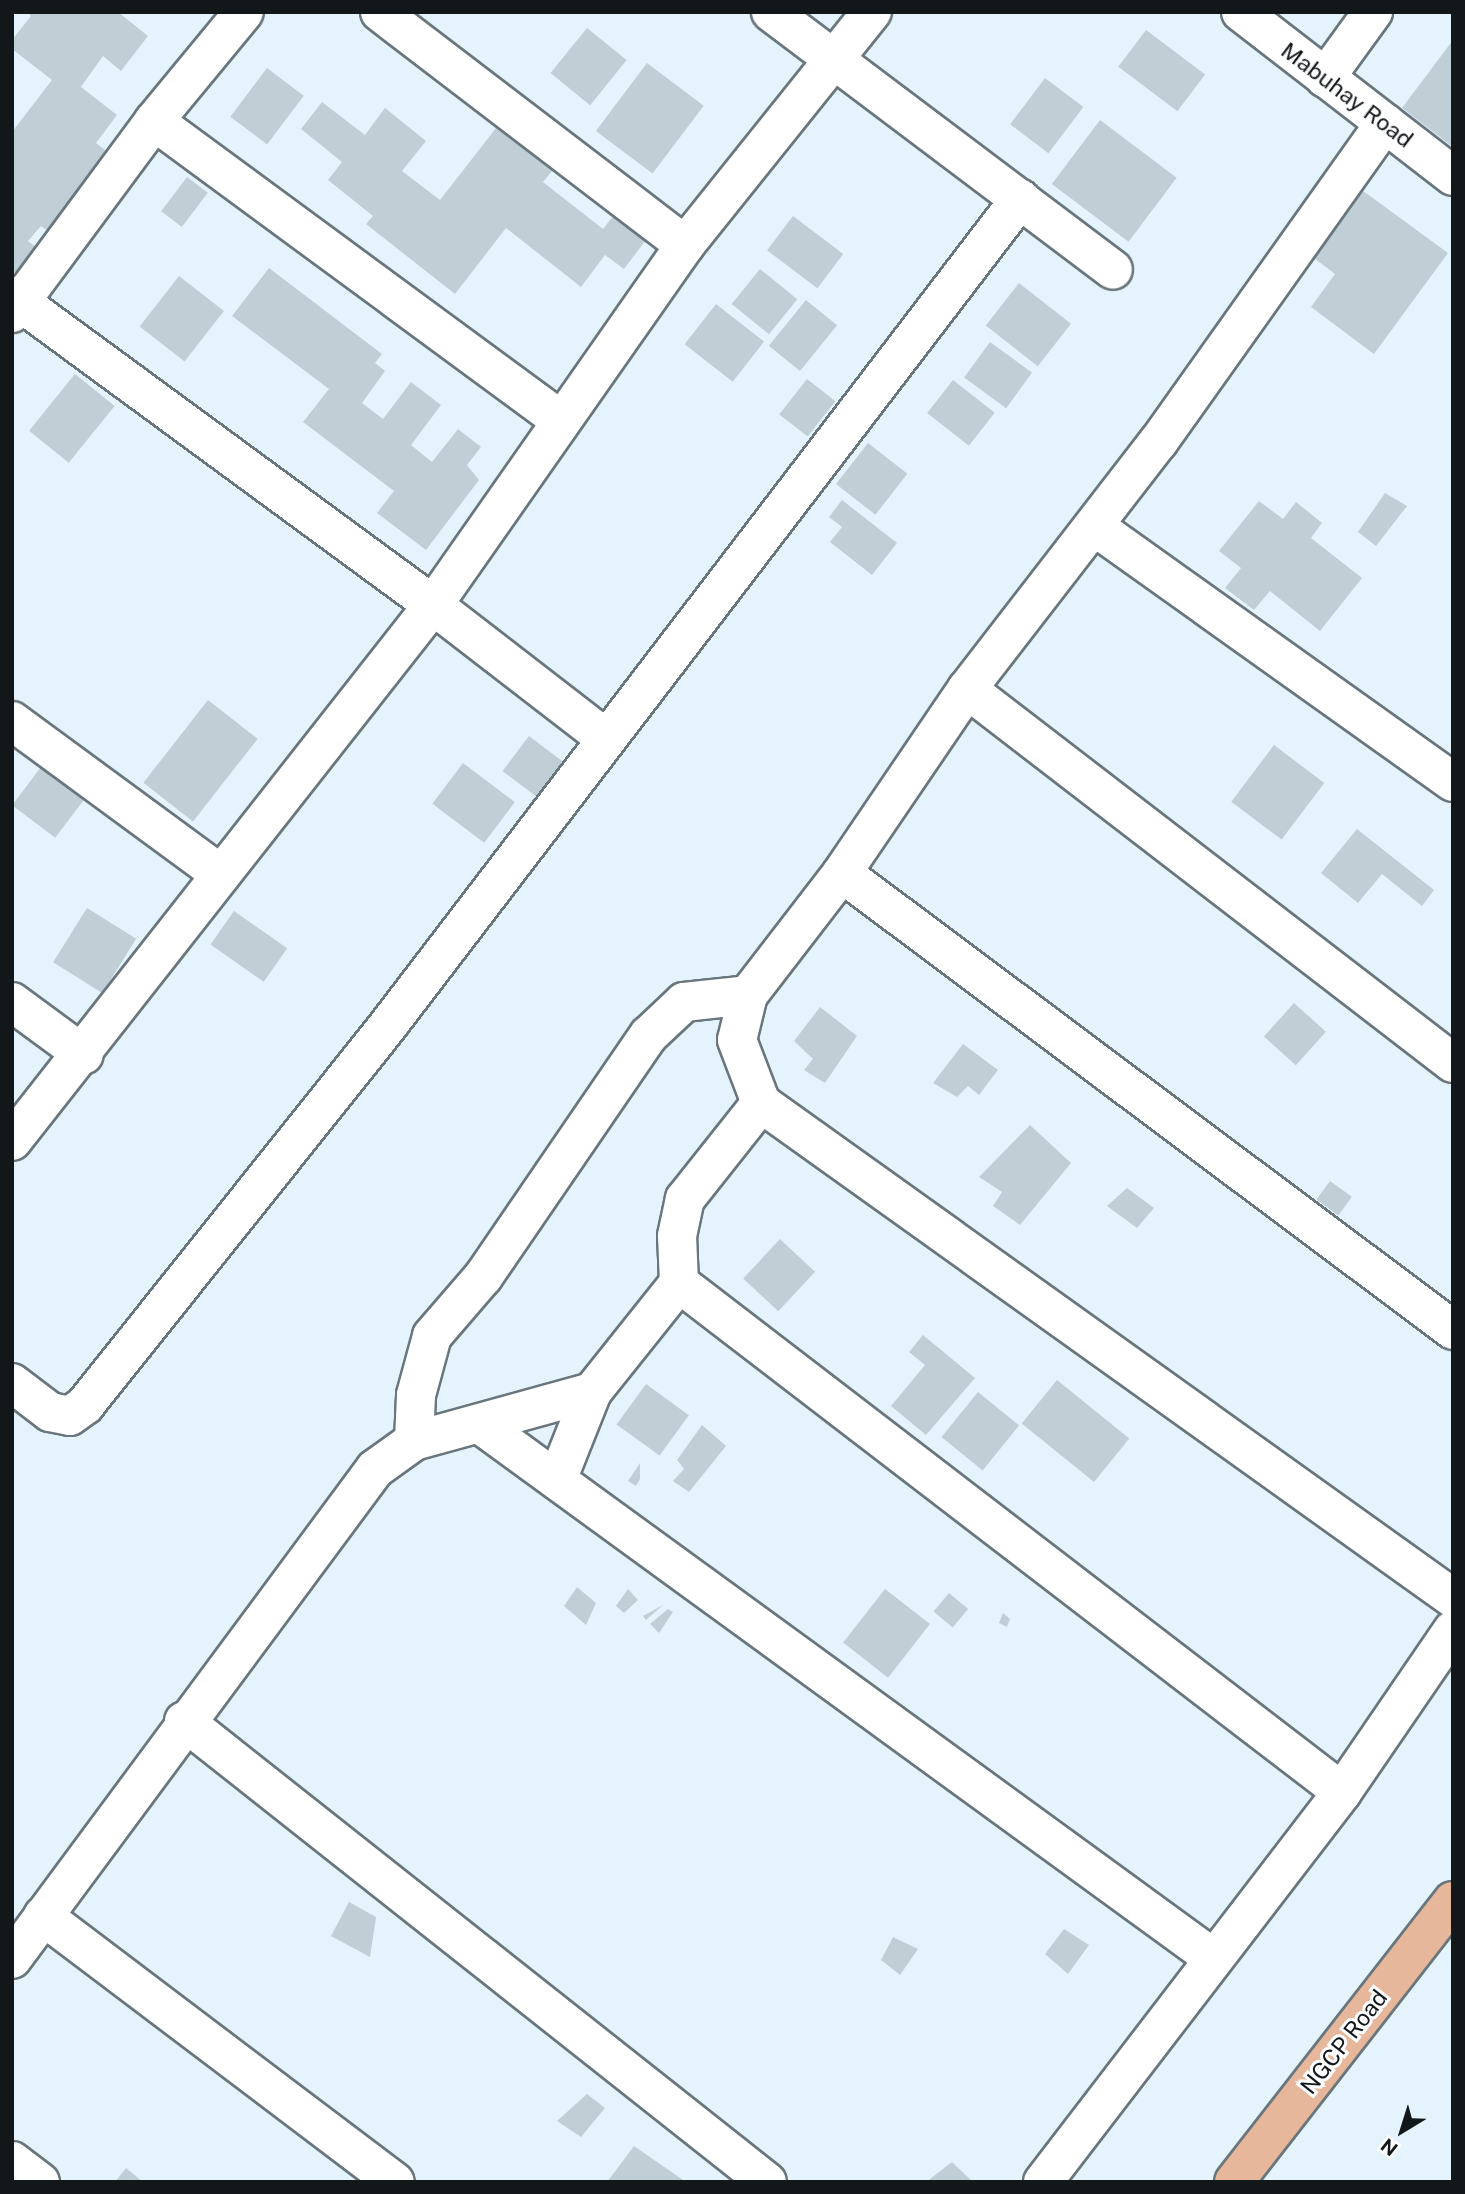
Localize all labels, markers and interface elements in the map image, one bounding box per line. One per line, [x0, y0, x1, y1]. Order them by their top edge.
street label: Mabuhay Road [1276, 36, 1418, 154]
street label: NGCP Road [1295, 1984, 1393, 2100]
north arrow [1367, 2096, 1437, 2166]
text: N [1376, 2134, 1402, 2161]

